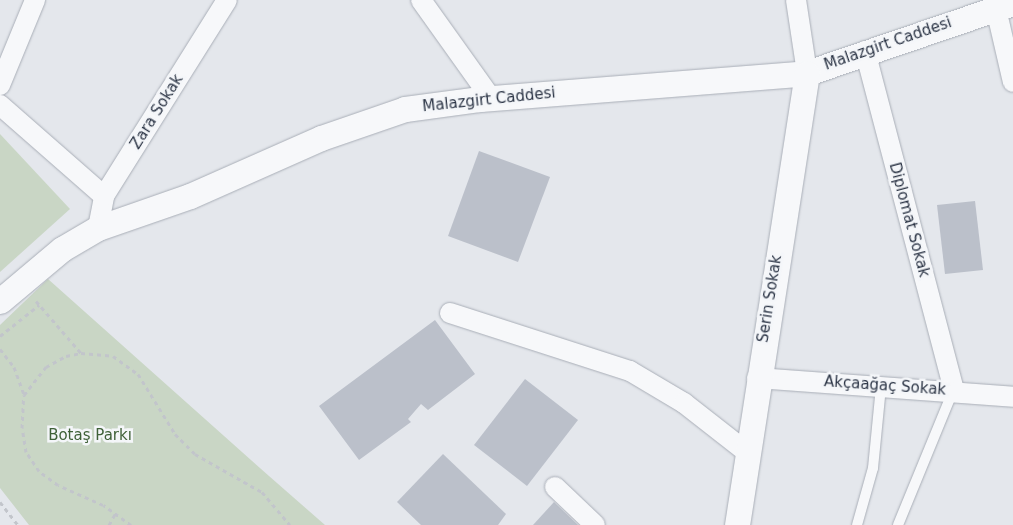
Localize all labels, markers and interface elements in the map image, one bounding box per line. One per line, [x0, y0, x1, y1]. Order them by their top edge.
street label: Malazgirt Caddesi [822, 14, 954, 74]
street label: Zara Sokak [127, 71, 187, 153]
street label: Malazgirt Caddesi [422, 84, 556, 116]
street label: Diplomat Sokak [885, 161, 933, 279]
street label: Serin Sokak [754, 254, 786, 344]
street label: Akçaağaç Sokak [823, 373, 947, 399]
park label: Botaş Parkı [48, 427, 132, 445]

